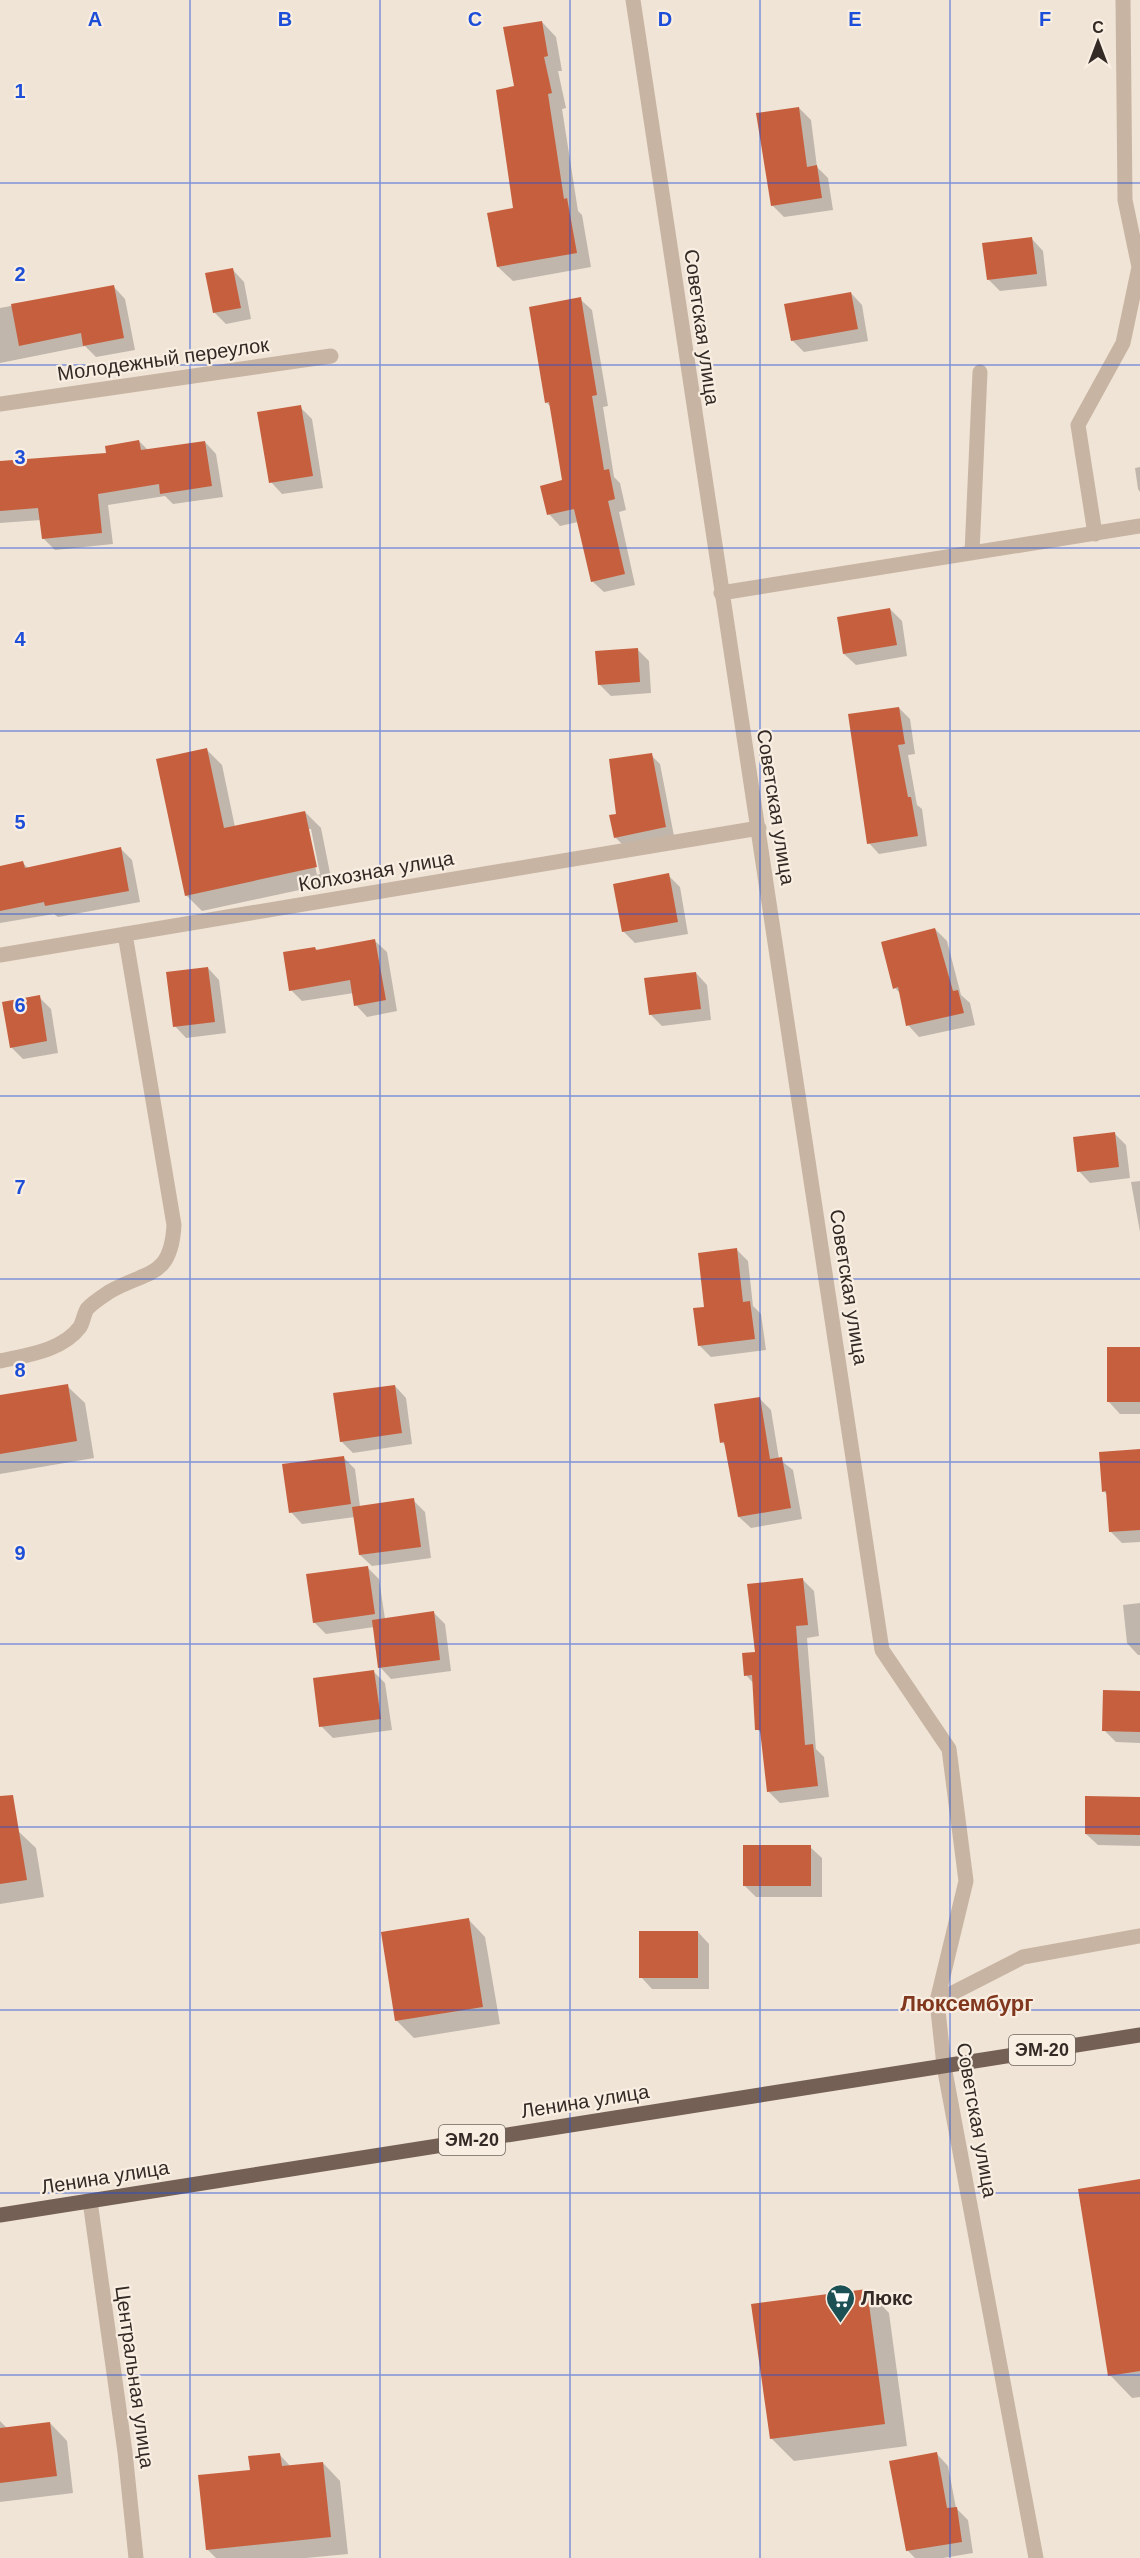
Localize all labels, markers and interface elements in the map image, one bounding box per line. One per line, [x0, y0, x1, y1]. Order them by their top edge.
text: A [88, 8, 102, 30]
text: B [278, 8, 292, 30]
text: C [468, 8, 482, 30]
text: D [658, 8, 672, 30]
text: E [848, 8, 862, 30]
text: F [1039, 8, 1051, 30]
north arrow [1068, 12, 1128, 72]
text: С [1092, 19, 1104, 36]
text: 1 [14, 80, 26, 102]
street label: Советская улица [680, 248, 724, 407]
text: 2 [14, 263, 26, 285]
street label: Молодежный переулок [56, 333, 271, 385]
text: 3 [14, 446, 26, 468]
text: 4 [14, 628, 26, 650]
street label: Советская улица [753, 728, 799, 887]
text: 5 [14, 811, 26, 833]
street label: Колхозная улица [297, 846, 456, 895]
text: 6 [14, 994, 26, 1016]
text: 7 [14, 1176, 26, 1198]
street label: Советская улица [826, 1208, 872, 1367]
text: 8 [14, 1359, 26, 1381]
text: 9 [14, 1542, 26, 1564]
district label: Люксембург [901, 1991, 1033, 2016]
road number: ЭМ-20 [1009, 2035, 1075, 2065]
street label: Советская улица [953, 2041, 1002, 2200]
street label: Ленина улица [519, 2080, 651, 2122]
road number: ЭМ-20 [439, 2125, 505, 2155]
street label: Ленина улица [39, 2156, 171, 2198]
supermarket icon: Люкс [824, 2282, 856, 2324]
street label: Центральная улица [111, 2284, 159, 2470]
place label: Люкс [861, 2287, 913, 2309]

